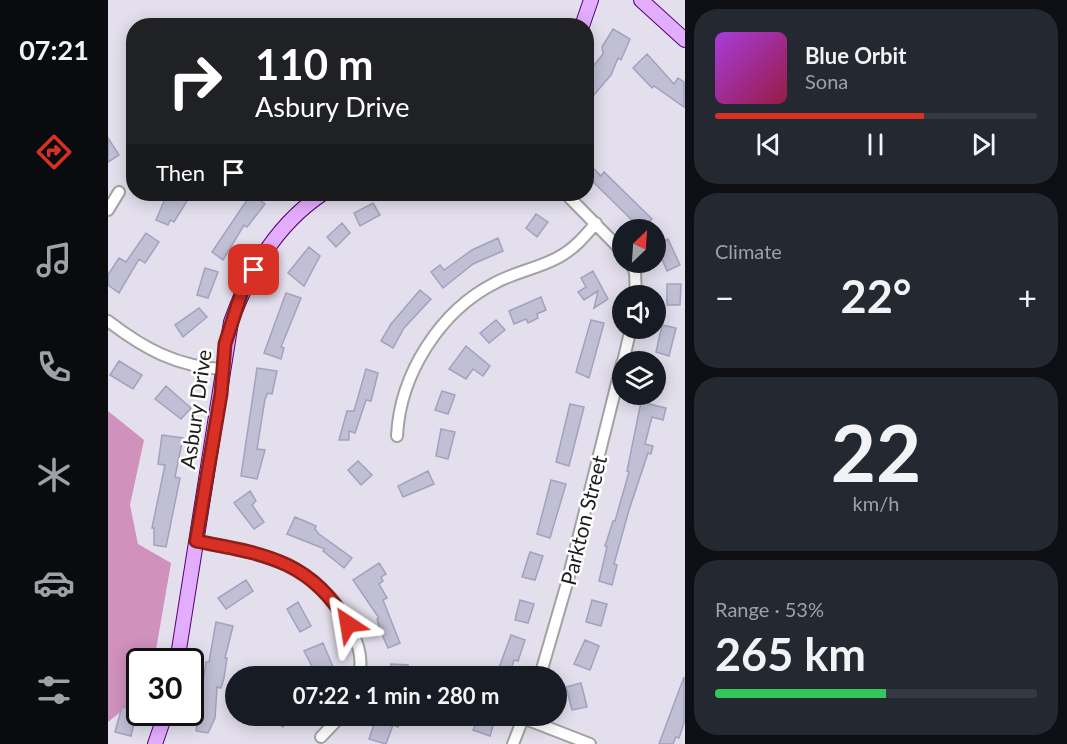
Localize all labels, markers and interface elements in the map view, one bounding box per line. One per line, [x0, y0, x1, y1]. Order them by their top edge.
text: 07:21 [19, 33, 89, 66]
text: 110 m [255, 39, 373, 89]
icon: right [156, 42, 234, 120]
text: Blue Orbit [805, 42, 906, 69]
text: Sona [805, 69, 848, 93]
text: Asbury Drive [255, 90, 410, 123]
icon: previous [752, 128, 785, 161]
icon: pause [859, 128, 892, 161]
icon: next [967, 128, 1000, 161]
icon: directions [33, 131, 75, 173]
icon: arrive [217, 156, 250, 189]
text: Then [156, 159, 205, 186]
north arrow [612, 219, 666, 273]
map controls [612, 219, 666, 405]
icon: music [33, 239, 75, 281]
text: Climate [715, 239, 782, 263]
pin [228, 244, 279, 295]
icon: arrive [237, 253, 270, 286]
text: 22° [841, 269, 911, 323]
text: − [715, 277, 734, 317]
text: + [1018, 277, 1037, 317]
button: sound [612, 285, 666, 339]
icon: phone [33, 346, 75, 388]
street label: Asbury Drive [174, 348, 216, 470]
button: layers [612, 351, 666, 405]
text: 22 [831, 405, 921, 499]
street label: Parkton Street [555, 452, 611, 587]
icon: climate [33, 454, 75, 496]
text: km/h [853, 491, 899, 515]
icon: car [33, 562, 75, 604]
position arrow [316, 592, 380, 656]
text: Range · 53% [715, 597, 824, 621]
text: 265 km [715, 627, 866, 681]
speed limit sign: 30 [126, 648, 204, 726]
icon: filters [33, 669, 75, 711]
text: 07:22 · 1 min · 280 m [293, 682, 499, 709]

